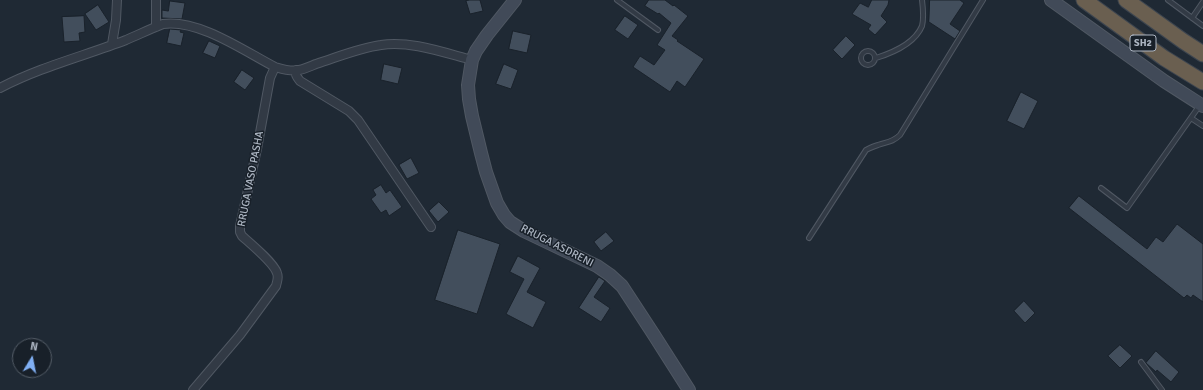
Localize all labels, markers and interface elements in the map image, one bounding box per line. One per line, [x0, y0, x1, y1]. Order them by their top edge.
road number: SH2 [1130, 35, 1156, 51]
street label: RRUGA VASO PASHA [235, 130, 267, 228]
street label: RRUGA ASDRENI [518, 222, 596, 270]
north arrow [12, 338, 52, 378]
text: N [29, 340, 39, 354]

